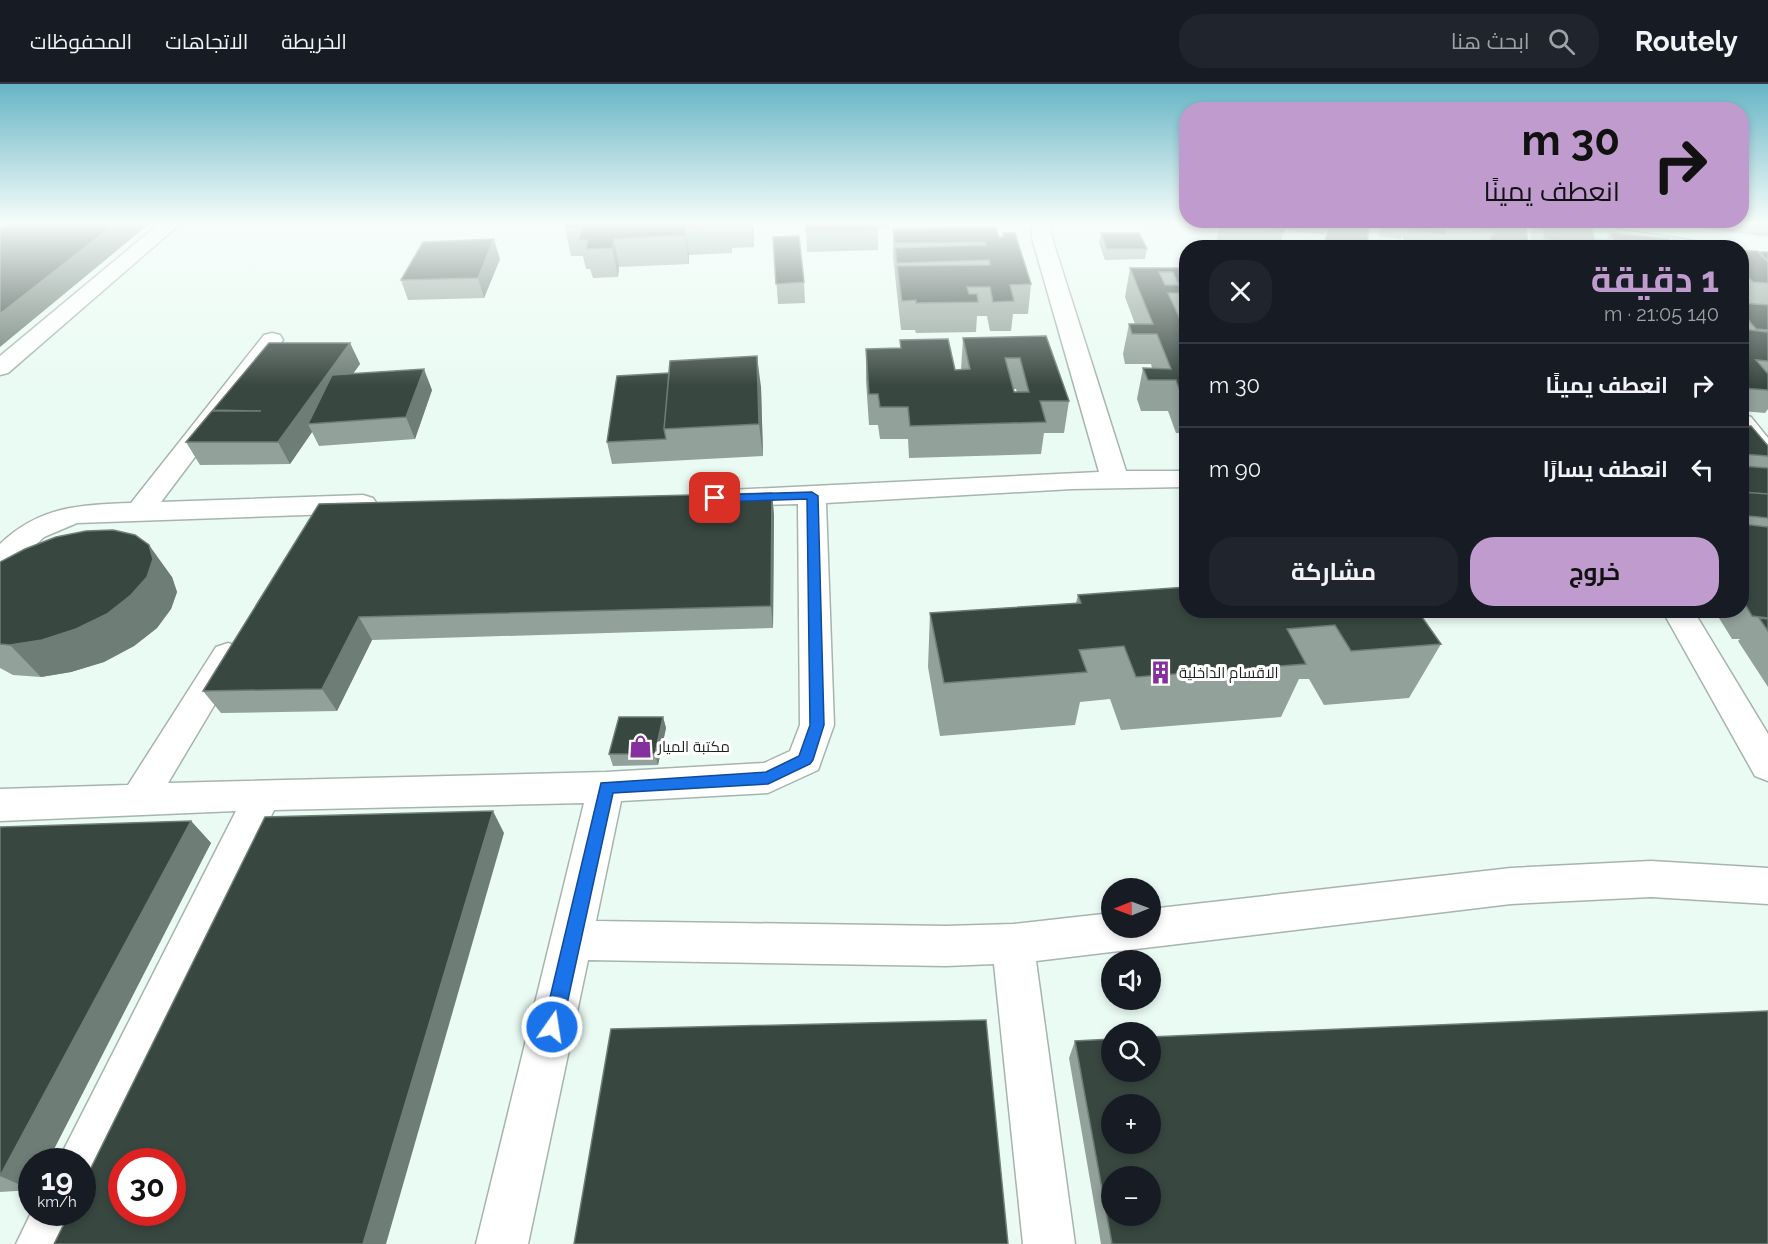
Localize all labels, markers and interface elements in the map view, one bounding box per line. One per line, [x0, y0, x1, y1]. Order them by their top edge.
search box [1179, 14, 1599, 68]
icon: search [1545, 25, 1578, 58]
text: Routely [1635, 25, 1738, 58]
text: ابحث هنا [1451, 28, 1530, 54]
text: المحفوظات [30, 29, 132, 54]
text: الاتجاهات [165, 29, 248, 54]
text: الخريطة [281, 29, 347, 54]
text: 30 m [1522, 116, 1620, 165]
icon: right [1641, 126, 1719, 204]
text: انعطف يمينًا [1483, 176, 1620, 207]
text: 1 دقيقة [1591, 258, 1719, 300]
button: close [1209, 260, 1272, 323]
text: 140 m · 21:05 [1604, 302, 1719, 326]
icon: right [1686, 369, 1719, 402]
text: 30 m [1209, 372, 1260, 398]
text: انعطف يمينًا [1545, 372, 1668, 398]
icon: left [1686, 453, 1719, 486]
text: 90 m [1209, 456, 1261, 482]
text: انعطف يسارًا [1543, 456, 1668, 482]
pin [689, 472, 740, 523]
icon: arrive [698, 481, 731, 514]
button: مشاركة [1209, 537, 1458, 606]
button: خروج [1470, 537, 1719, 606]
building icon: الاقسام الداخلية [1148, 660, 1174, 686]
place label: الاقسام الداخلية [1179, 664, 1279, 683]
shop icon: مكتبة الميار [627, 734, 653, 760]
place label: مكتبة الميار [657, 738, 730, 756]
north arrow [1101, 878, 1161, 938]
map controls [1101, 878, 1161, 1226]
button: sound [1101, 950, 1161, 1010]
position arrow [520, 995, 584, 1059]
button: search [1101, 1022, 1161, 1082]
button: + [1101, 1094, 1161, 1154]
speed limit sign: 30 [108, 1148, 186, 1226]
text: 19 [41, 1162, 73, 1197]
button: − [1101, 1166, 1161, 1226]
text: km/h [37, 1193, 77, 1211]

